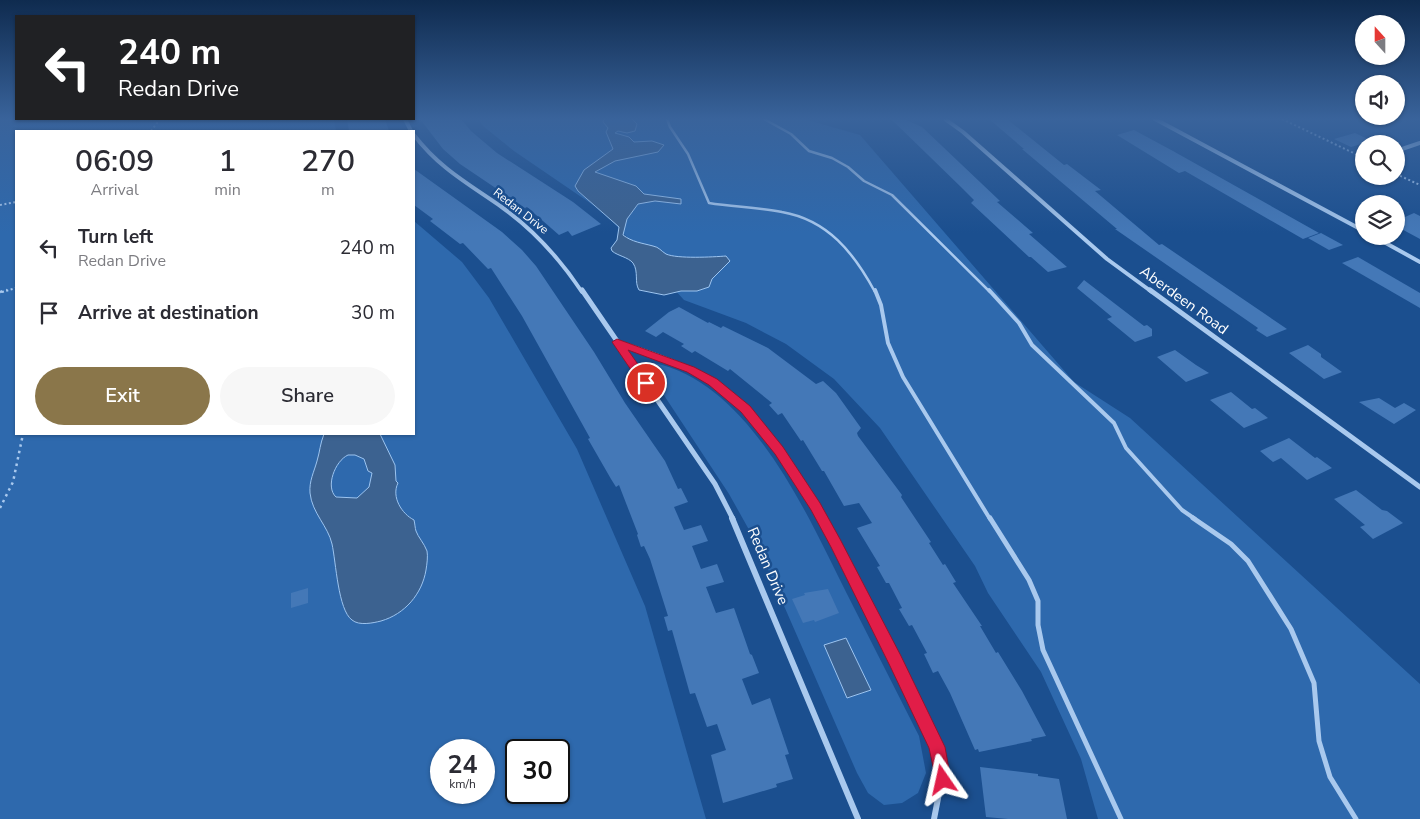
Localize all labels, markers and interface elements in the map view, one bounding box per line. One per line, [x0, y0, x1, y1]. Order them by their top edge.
north arrow [1355, 15, 1405, 65]
map controls [1355, 15, 1405, 245]
text: 240 m [118, 29, 221, 76]
icon: left [35, 35, 100, 100]
text: Redan Drive [118, 74, 239, 104]
button: sound [1355, 75, 1405, 125]
button: search [1355, 135, 1405, 185]
text: 06:09 [75, 141, 154, 182]
text: 1 [219, 141, 237, 182]
text: 270 [301, 141, 355, 182]
text: Arrival [91, 179, 139, 201]
text: min [214, 179, 241, 201]
text: m [321, 179, 335, 201]
street label: Redan Drive [490, 184, 552, 238]
button: layers [1355, 195, 1405, 245]
text: Turn left [78, 224, 153, 250]
icon: left [35, 234, 63, 262]
text: 240 m [340, 235, 395, 261]
text: Redan Drive [78, 250, 166, 272]
street label: Aberdeen Road [1136, 261, 1232, 339]
icon: arrive [35, 299, 63, 327]
text: Arrive at destination [78, 300, 259, 326]
text: 30 m [351, 300, 395, 326]
pin [625, 362, 667, 404]
button: Exit [35, 367, 210, 425]
button: Share [220, 367, 395, 425]
icon: arrive [632, 369, 660, 397]
street label: Redan Drive [743, 524, 793, 608]
speed limit sign: 30 [505, 739, 570, 804]
text: 24 [447, 748, 478, 782]
position arrow [916, 753, 968, 805]
text: km/h [449, 776, 476, 792]

